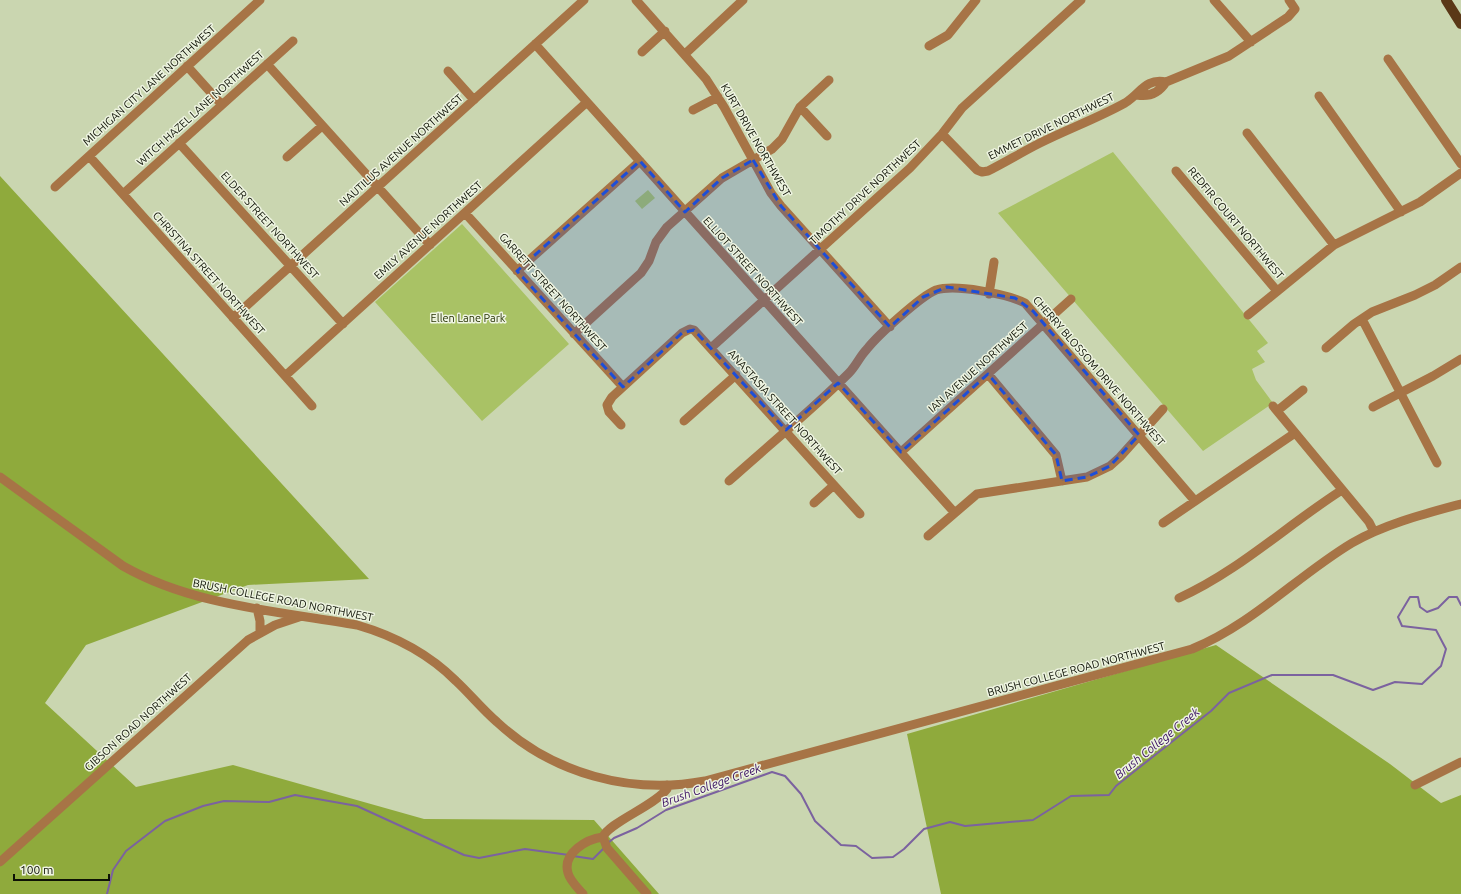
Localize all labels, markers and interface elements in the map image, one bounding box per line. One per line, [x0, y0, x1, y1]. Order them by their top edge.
street label: MICHIGAN CITY LANE NORTHWEST [80, 22, 218, 148]
street label: WITCH HAZEL LANE NORTHWEST [134, 48, 266, 168]
street label: KURT DRIVE NORTHWEST [719, 82, 793, 198]
street label: EMMET DRIVE NORTHWEST [986, 90, 1116, 162]
street label: NAUTILUS AVENUE NORTHWEST [337, 91, 465, 209]
street label: TIMOTHY DRIVE NORTHWEST [807, 137, 923, 247]
street label: REDFIR COURT NORTHWEST [1186, 165, 1286, 281]
street label: ELDER STREET NORTHWEST [219, 169, 321, 281]
street label: EMILY AVENUE NORTHWEST [372, 178, 484, 282]
street label: CHRISTINA STREET NORTHWEST [151, 209, 267, 337]
street label: ELLIOT STREET NORTHWEST [701, 214, 805, 328]
street label: GARRETT STREET NORTHWEST [497, 231, 609, 353]
street label: CHERRY BLOSSOM DRIVE NORTHWEST [1031, 294, 1167, 448]
park label: Ellen Lane Park [431, 312, 506, 324]
street label: IAN AVENUE NORTHWEST [926, 319, 1030, 415]
street label: ANASTASIA STREET NORTHWEST [726, 347, 844, 477]
street label: BRUSH COLLEGE ROAD NORTHWEST [192, 577, 374, 623]
street label: BRUSH COLLEGE ROAD NORTHWEST [986, 639, 1166, 699]
street label: GIBSON ROAD NORTHWEST [82, 671, 194, 773]
water label: Brush College Creek [1112, 704, 1203, 781]
water label: Brush College Creek [659, 761, 763, 809]
scale bar [14, 856, 109, 882]
text: 100 m [20, 863, 53, 876]

